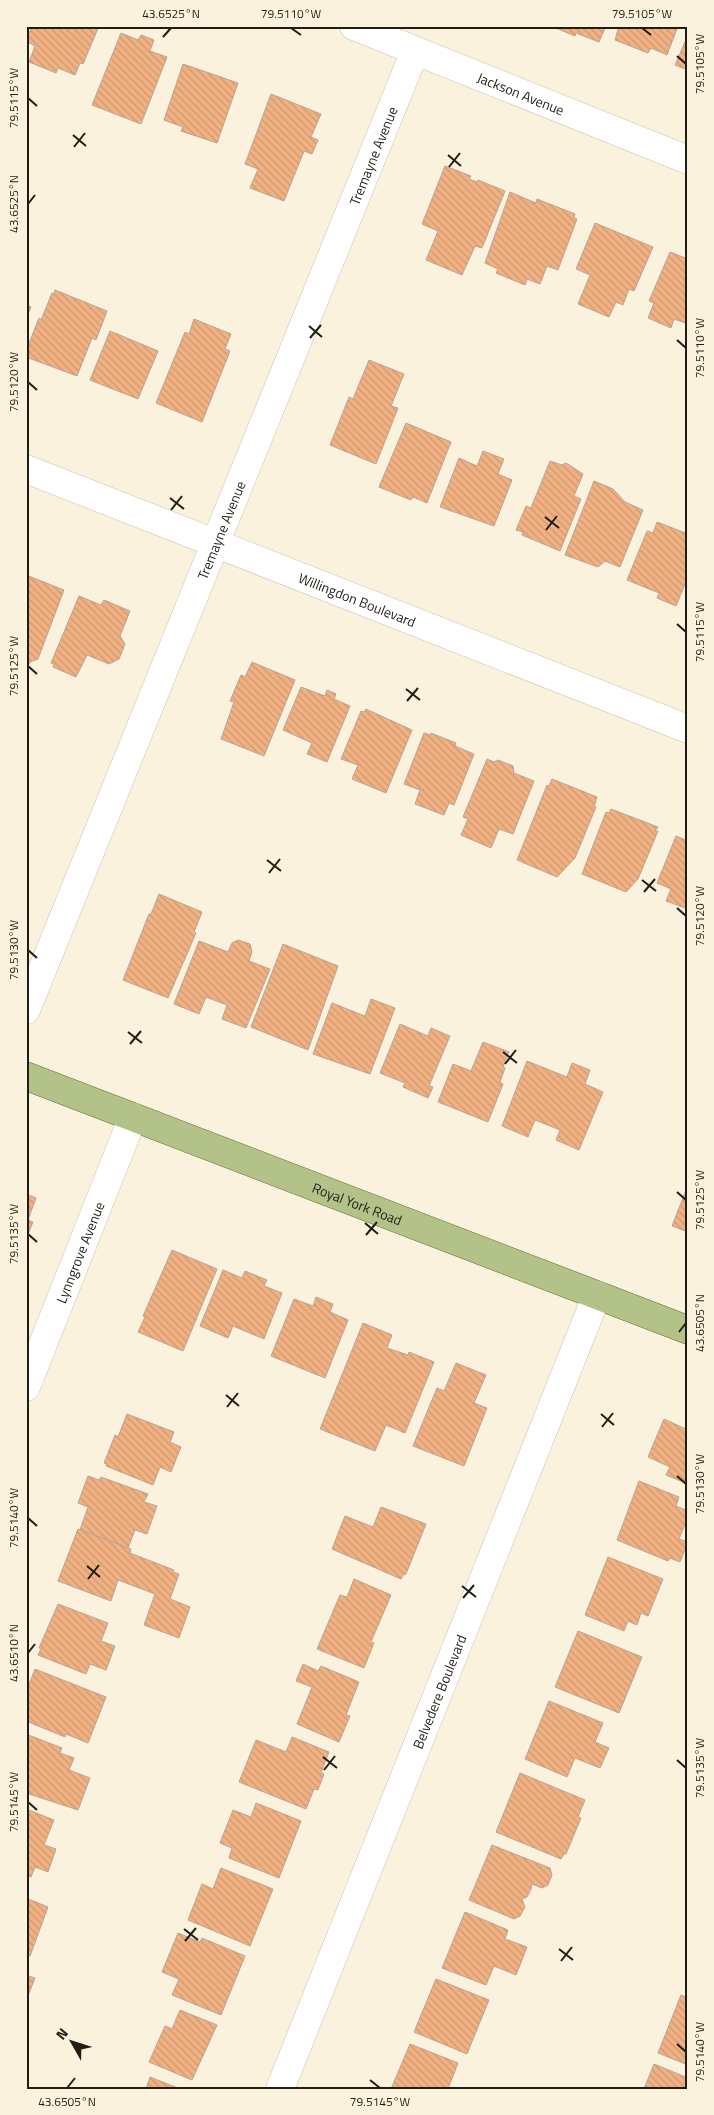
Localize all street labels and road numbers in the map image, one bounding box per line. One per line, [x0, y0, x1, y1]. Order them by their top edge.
street label: Jackson Avenue [474, 66, 568, 120]
street label: Tremayne Avenue [343, 103, 402, 208]
street label: Tremayne Avenue [191, 477, 250, 583]
street label: Willingdon Boulevard [296, 567, 419, 632]
street label: Royal York Road [309, 1176, 405, 1230]
street label: Lynngrove Avenue [50, 1198, 109, 1306]
street label: Belvedere Boulevard [406, 1631, 471, 1752]

